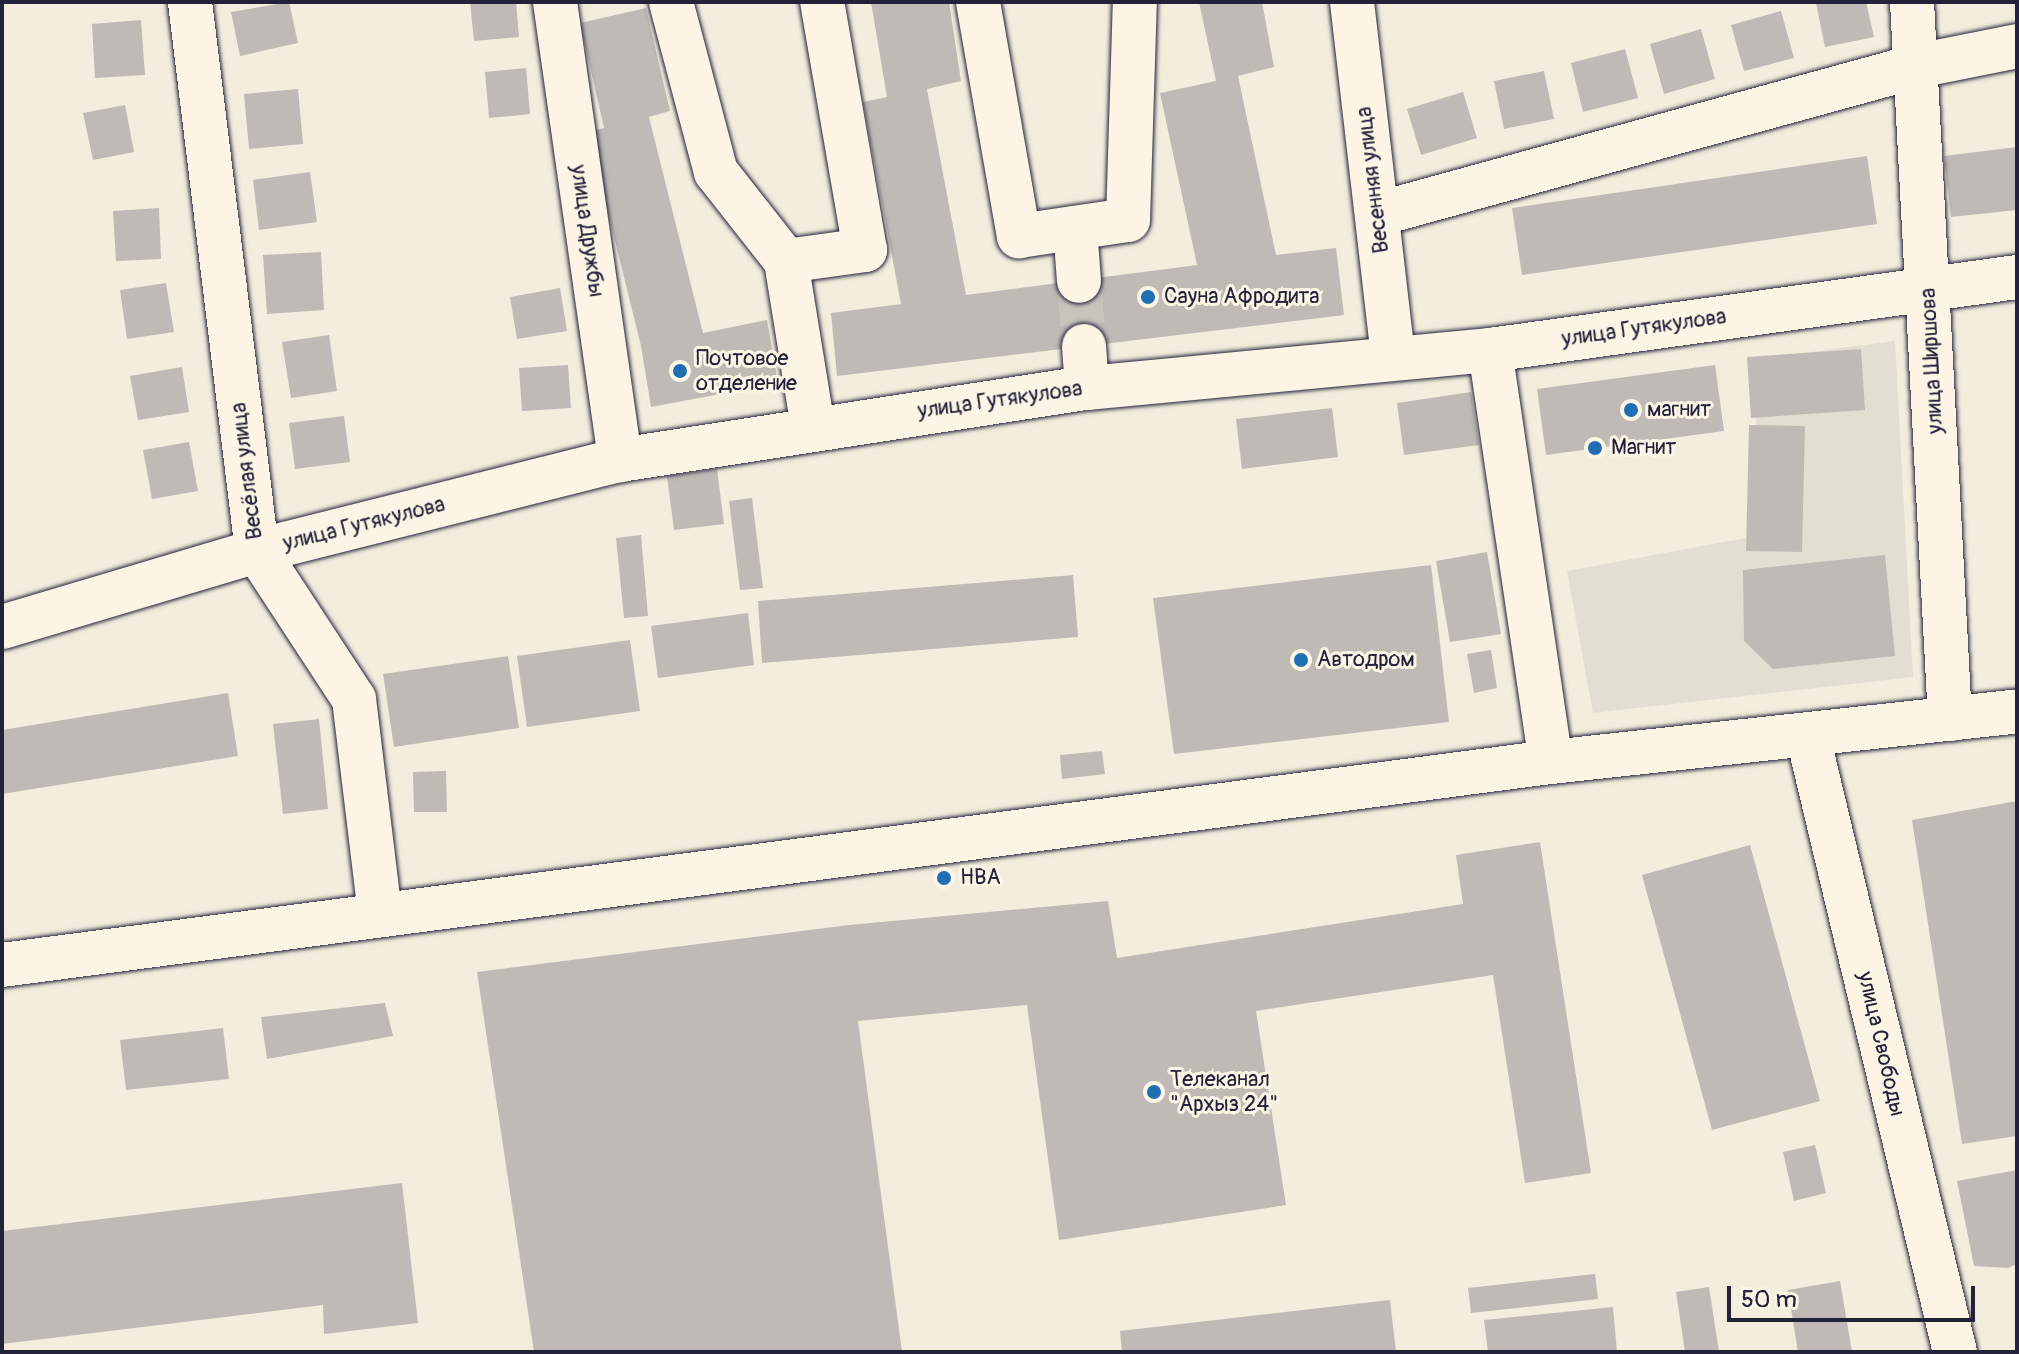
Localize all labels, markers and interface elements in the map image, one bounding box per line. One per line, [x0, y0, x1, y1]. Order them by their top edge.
street label: Весенняя улица [1351, 105, 1395, 255]
street label: улица Дружбы [565, 163, 609, 299]
place label: Сауна Афродита [1164, 284, 1319, 310]
street label: улица Ширшова [1915, 287, 1949, 435]
marker: Сауна Афродита [1139, 288, 1157, 306]
street label: улица Гутякулова [1560, 303, 1728, 353]
place label: Почтовое отделение [696, 345, 797, 396]
marker: Почтовое отделение [671, 362, 689, 380]
street label: улица Гутякулова [916, 375, 1084, 425]
place label: магнит [1647, 397, 1711, 423]
street label: Весёлая улица [225, 401, 269, 541]
marker: магнит [1622, 401, 1640, 419]
place label: Магнит [1611, 435, 1676, 461]
marker: Магнит [1586, 439, 1604, 457]
street label: улица Гутякулова [280, 491, 448, 557]
place label: Автодром [1317, 647, 1415, 673]
marker: Автодром [1292, 651, 1310, 669]
place label: НВА [960, 865, 1001, 891]
marker: НВА [935, 869, 953, 887]
street label: улица Свободы [1852, 969, 1910, 1119]
place label: Телеканал "Архыз 24" [1170, 1066, 1278, 1118]
marker: Телеканал "Архыз 24" [1145, 1083, 1163, 1101]
scale bar [1731, 1270, 1979, 1320]
text: 50 m [1741, 1285, 1797, 1314]

